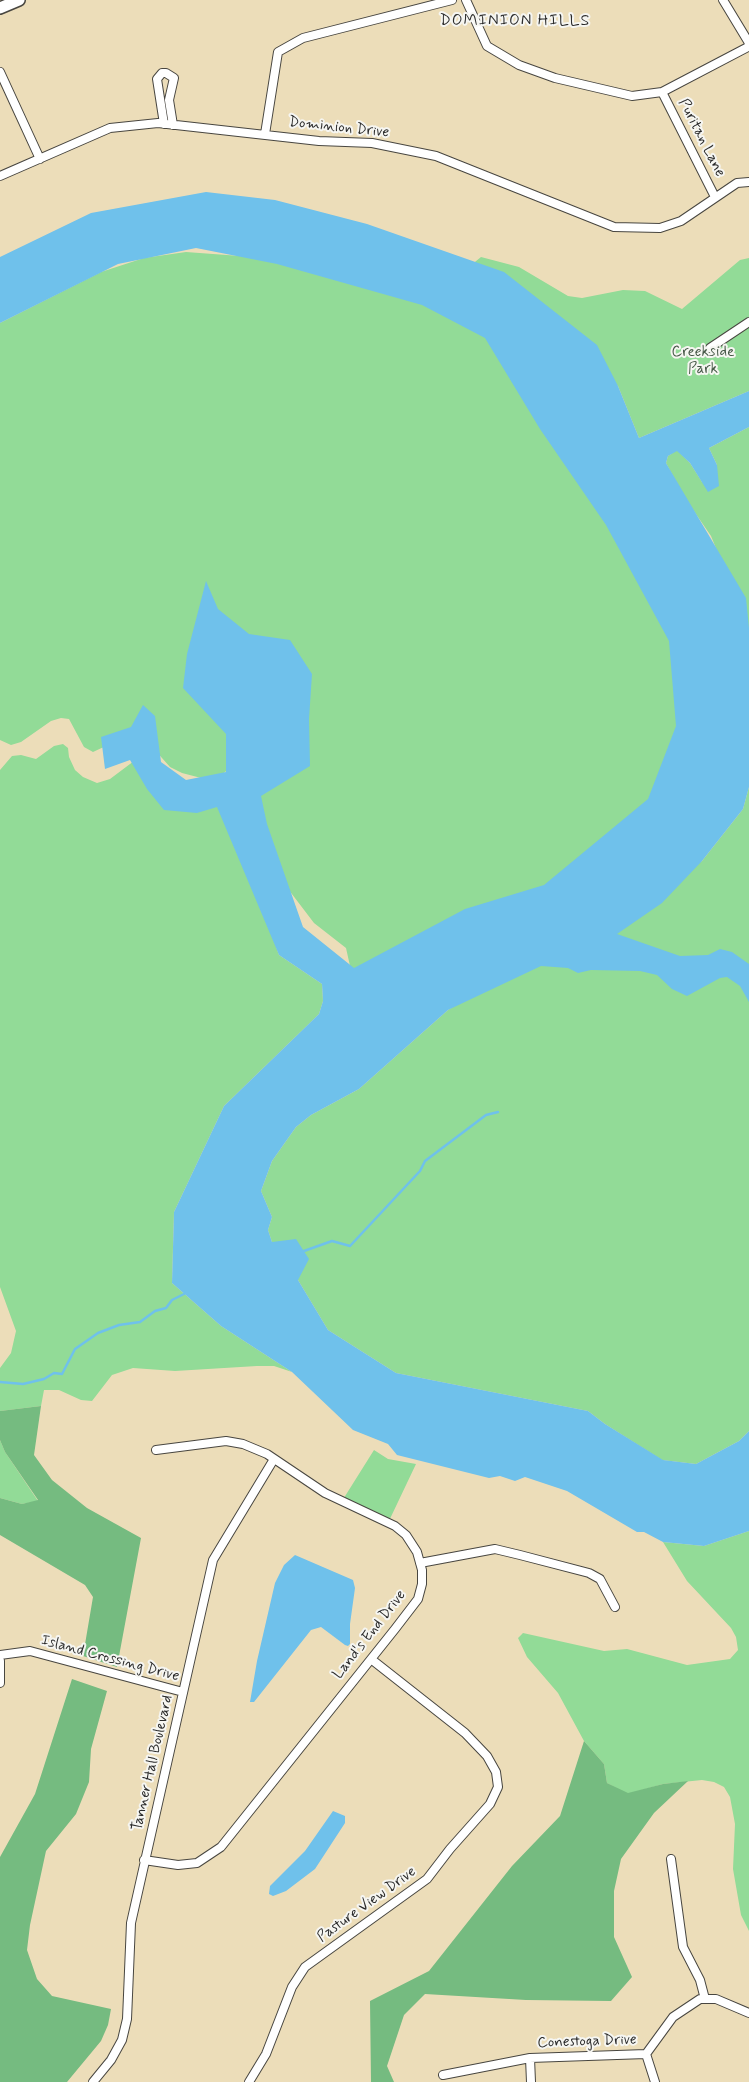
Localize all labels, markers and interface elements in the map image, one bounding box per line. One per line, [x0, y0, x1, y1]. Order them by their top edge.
district label: DOMINION HILLS [440, 12, 590, 32]
street label: Puritan Lane [674, 96, 728, 180]
street label: Dominion Drive [288, 114, 390, 142]
park label: Creekside Park [672, 344, 734, 379]
street label: Land's End Drive [330, 1587, 410, 1683]
street label: Island Crossing Drive [39, 1632, 181, 1686]
street label: Tanner Hall Boulevard [129, 1693, 177, 1833]
street label: Pasture View Drive [314, 1863, 420, 1947]
street label: Conestoga Drive [537, 2031, 637, 2053]

